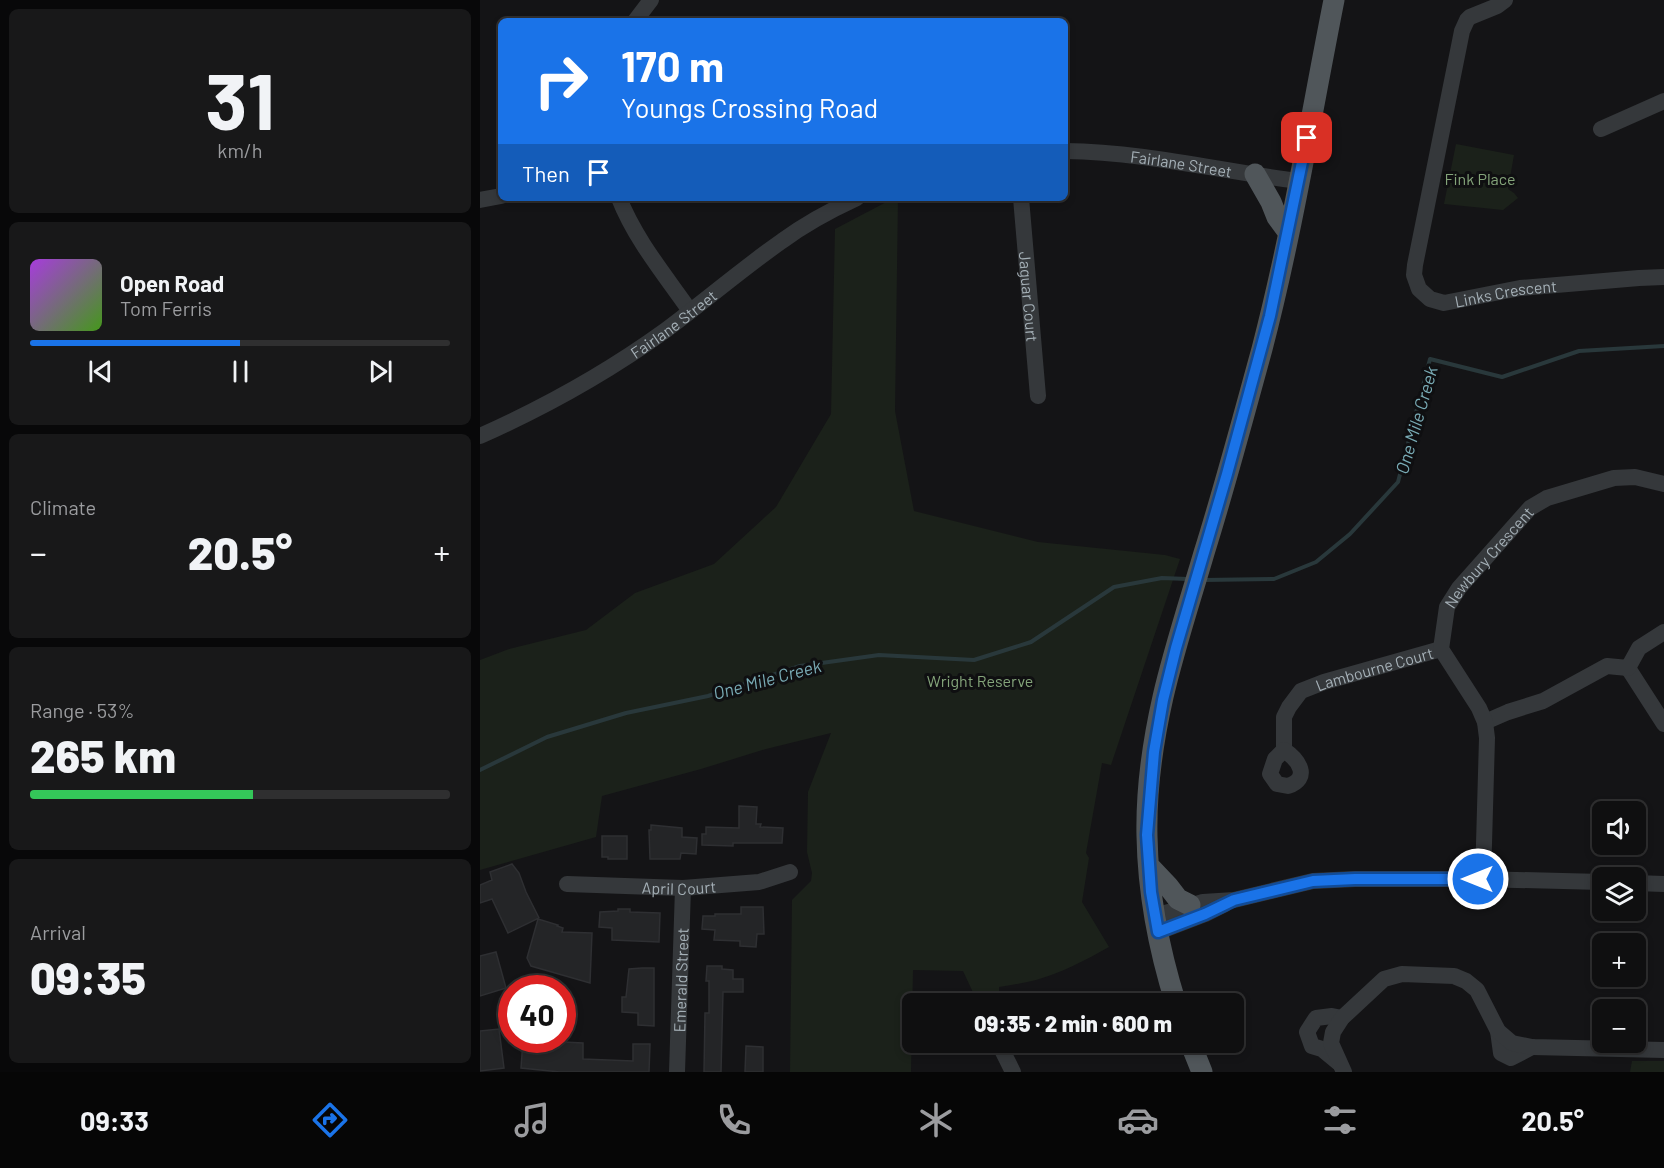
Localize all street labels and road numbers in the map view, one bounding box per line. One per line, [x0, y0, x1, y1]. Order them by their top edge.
street label: Fairlane Street [1129, 146, 1233, 180]
street label: Jaguar Court [1016, 251, 1043, 343]
street label: Links Crescent [1453, 275, 1557, 310]
street label: Fairlane Street [626, 285, 720, 362]
street label: Newbury Crescent [1440, 502, 1537, 611]
street label: Lambourne Court [1313, 642, 1435, 694]
street label: April Court [641, 876, 717, 898]
street label: Emerald Street [669, 927, 691, 1033]

